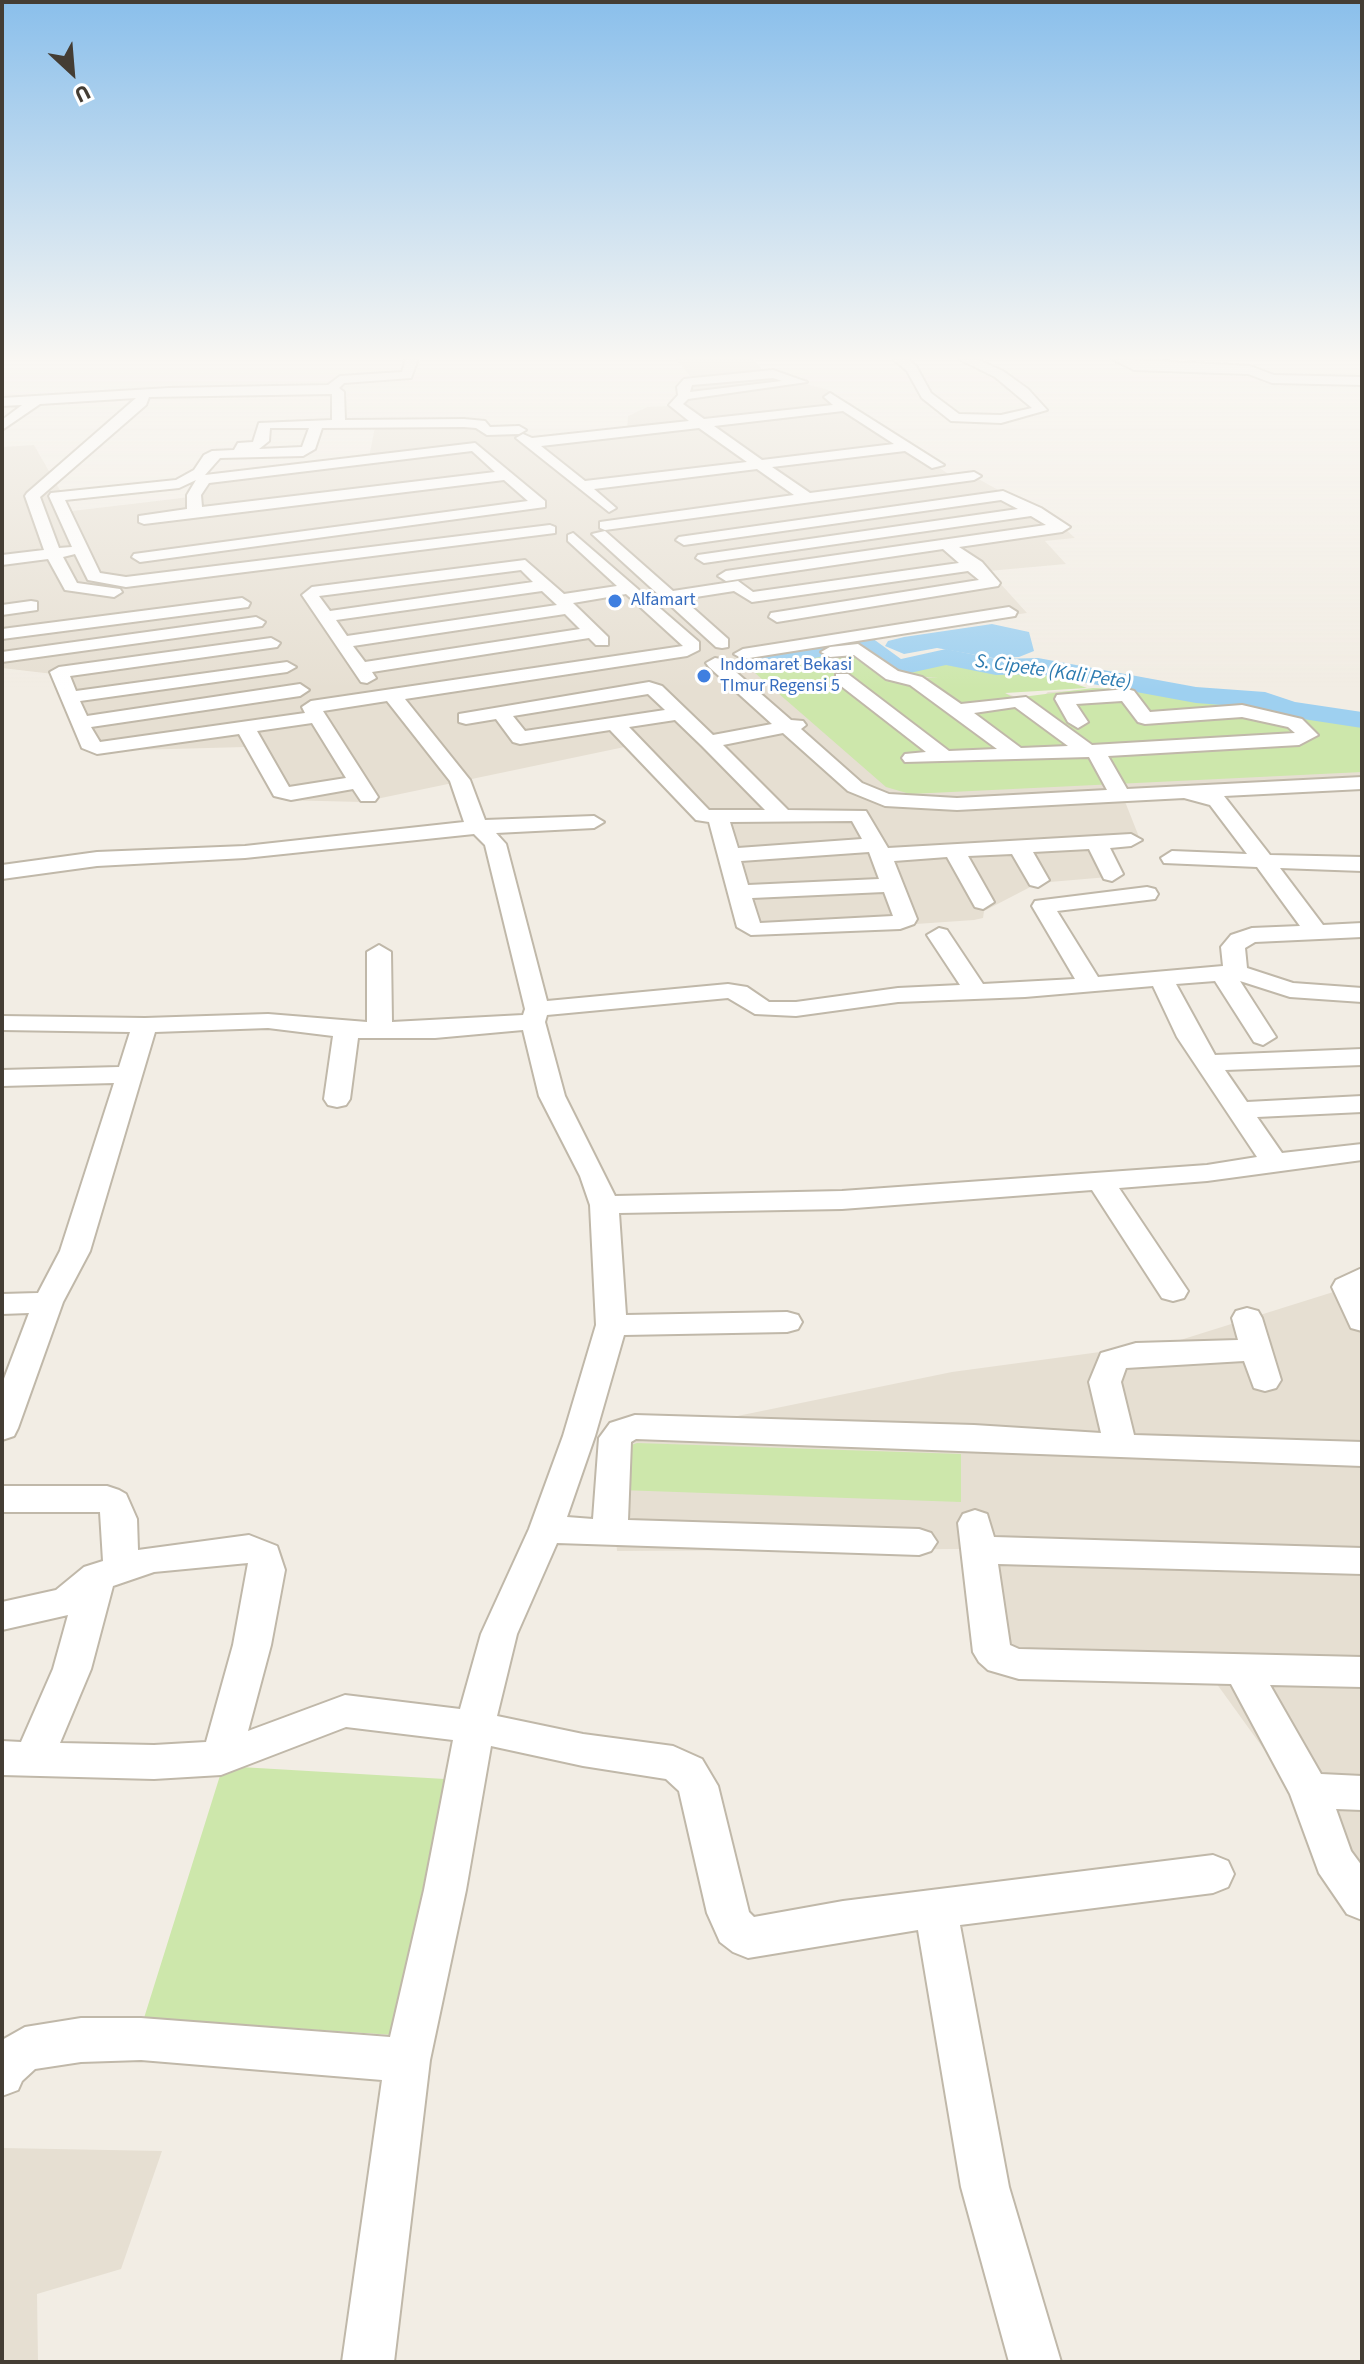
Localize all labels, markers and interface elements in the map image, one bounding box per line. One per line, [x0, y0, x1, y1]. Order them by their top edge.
north arrow [32, 32, 112, 112]
text: U [69, 76, 96, 111]
place label: Alfamart [631, 590, 696, 612]
marker: Alfamart [606, 592, 624, 610]
water label: S. Cipete (Kali Pete) [973, 650, 1133, 696]
place label: Indomaret Bekasi TImur Regensi 5 [720, 655, 852, 698]
marker: Indomaret Bekasi TImur Regensi 5 [695, 667, 713, 685]

